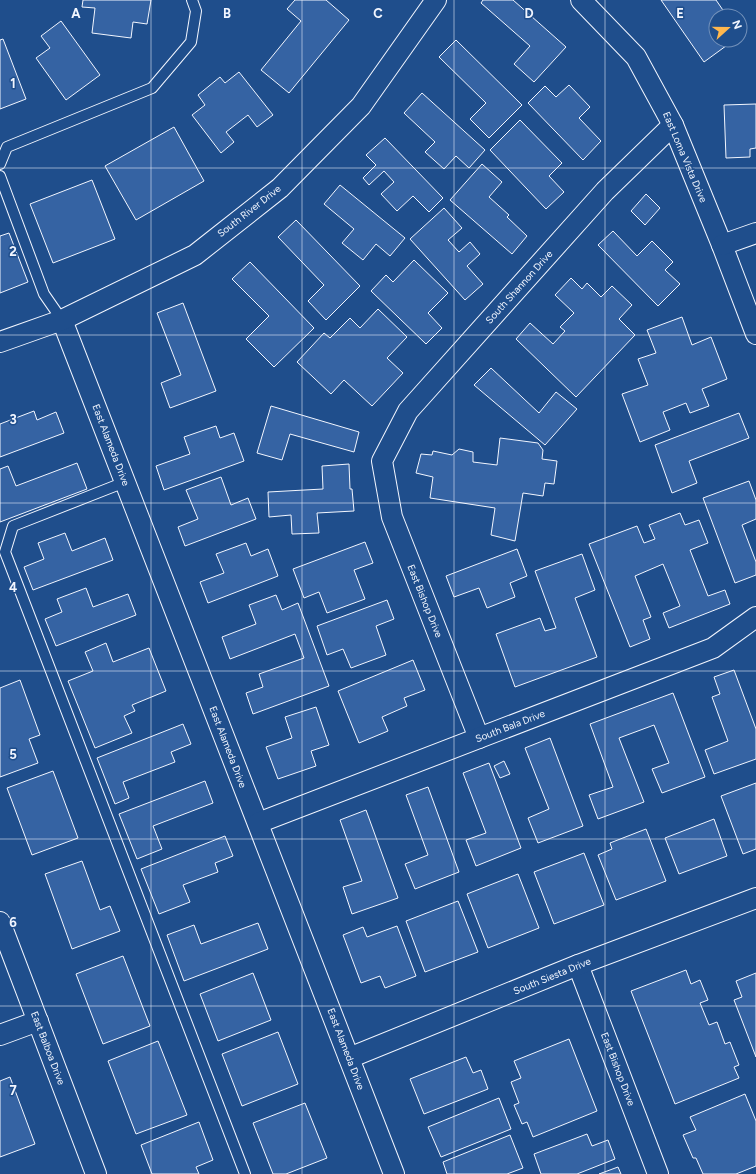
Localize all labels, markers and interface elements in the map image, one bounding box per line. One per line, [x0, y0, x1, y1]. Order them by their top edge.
text: A [71, 6, 81, 21]
text: B [223, 6, 231, 21]
text: C [373, 6, 383, 21]
text: D [524, 6, 534, 21]
text: E [676, 6, 684, 21]
north arrow [708, 8, 748, 48]
text: N [729, 18, 744, 31]
text: 1 [10, 76, 16, 91]
street label: East Loma Vista Drive [660, 110, 710, 205]
street label: South River Drive [214, 182, 284, 240]
text: 2 [9, 244, 17, 259]
street label: South Shannon Drive [483, 247, 556, 326]
street label: East Alameda Drive [89, 402, 133, 488]
text: 3 [9, 412, 17, 427]
street label: East Bishop Drive [404, 562, 446, 640]
text: 4 [9, 580, 17, 595]
street label: East Alameda Drive [206, 704, 250, 790]
street label: South Bala Drive [473, 707, 547, 745]
text: 5 [9, 747, 17, 762]
text: 6 [9, 915, 17, 930]
street label: South Siesta Drive [511, 954, 593, 997]
street label: East Alameda Drive [324, 1006, 368, 1092]
street label: East Balboa Drive [28, 1009, 68, 1087]
street label: East Bishop Drive [598, 1030, 638, 1108]
text: 7 [9, 1083, 17, 1098]

